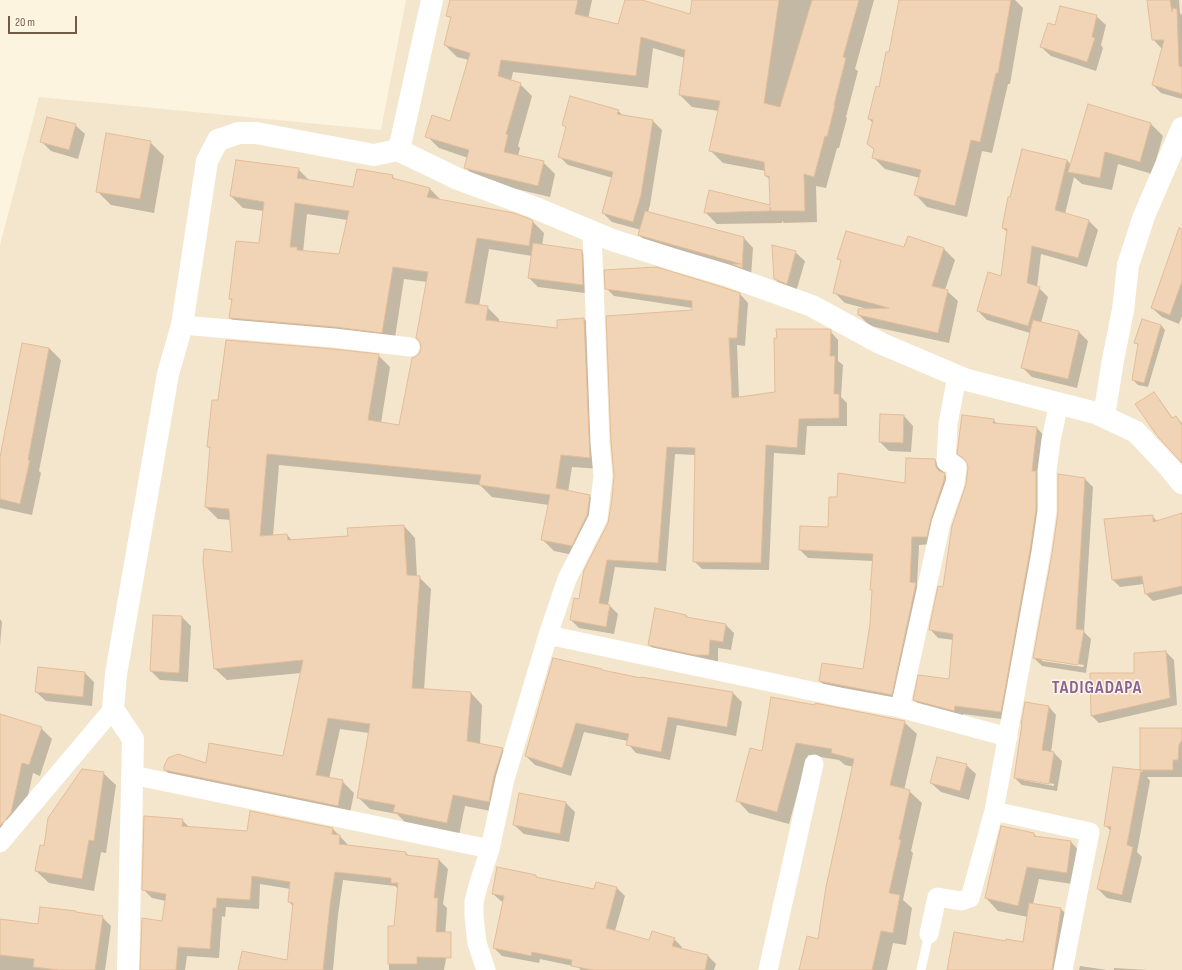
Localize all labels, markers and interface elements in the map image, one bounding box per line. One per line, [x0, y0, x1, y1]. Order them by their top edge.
scale bar [10, 8, 79, 34]
text: 20 m [15, 15, 35, 30]
district label: TADIGADAPA [1052, 677, 1142, 699]

